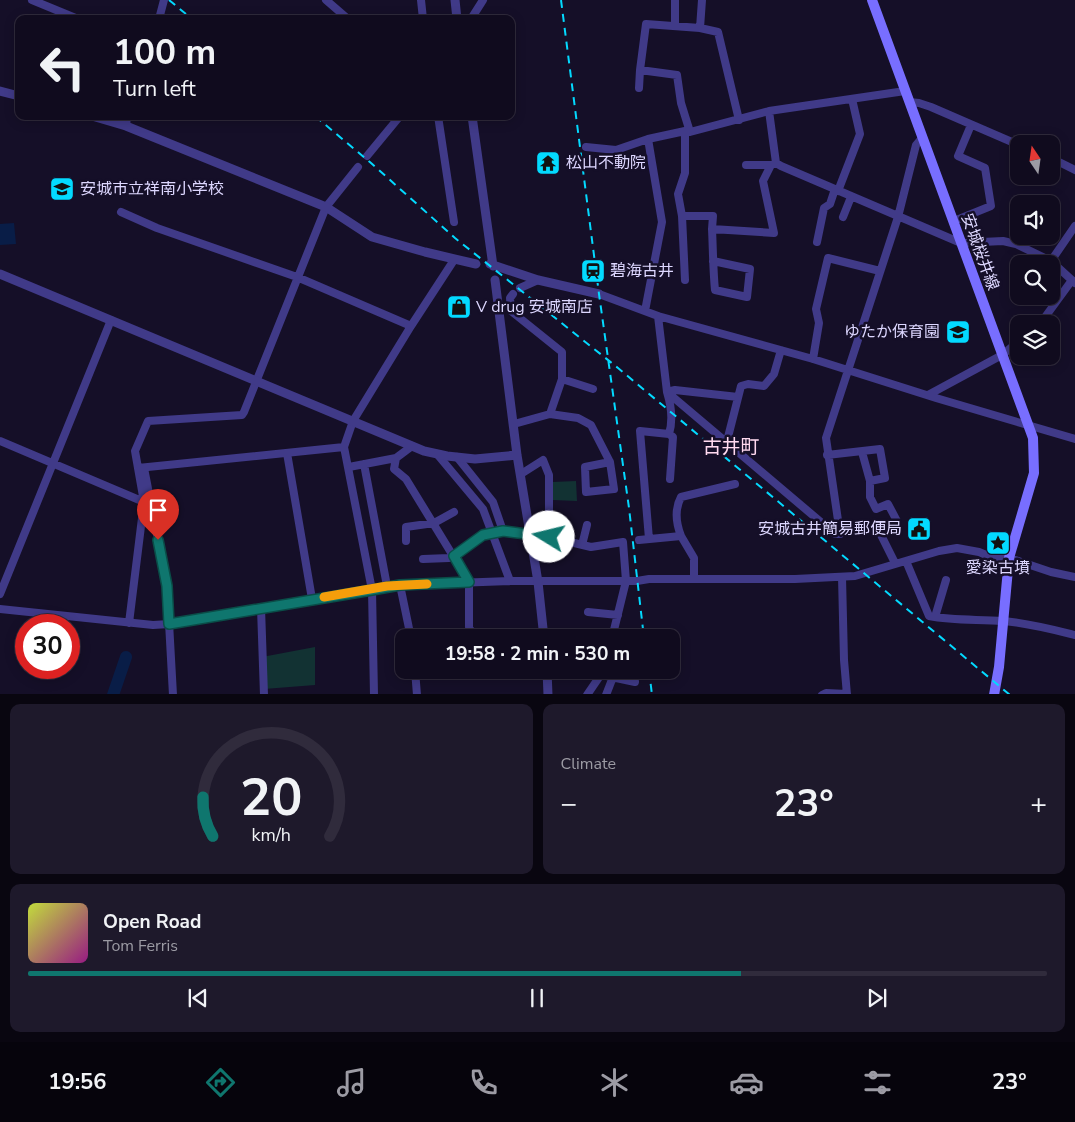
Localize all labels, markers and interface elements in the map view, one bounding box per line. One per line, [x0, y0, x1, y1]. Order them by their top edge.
text: 100 m [113, 29, 216, 76]
icon: left [30, 35, 95, 100]
text: Turn left [113, 74, 196, 104]
north arrow [1010, 135, 1060, 185]
map controls [1010, 135, 1060, 365]
temple icon: 松山不動院 [535, 150, 561, 176]
place label: 松山不動院 [566, 152, 646, 174]
school or university icon: 安城市立祥南小学校 [49, 176, 75, 202]
place label: 安城市立祥南小学校 [80, 178, 224, 200]
button: sound [1010, 195, 1060, 245]
street label: 安城桜井線 [956, 211, 1004, 293]
button: search [1010, 255, 1060, 305]
station icon: 碧海古井 [580, 258, 606, 284]
place label: 碧海古井 [610, 260, 674, 282]
shop icon: V drug 安城南店 [446, 294, 472, 320]
place label: V drug 安城南店 [475, 296, 593, 318]
button: layers [1010, 315, 1060, 365]
school or university icon: ゆたか保育園 [945, 319, 971, 345]
place label: ゆたか保育園 [844, 321, 940, 343]
district label: 古井町 [702, 434, 760, 460]
pin [137, 489, 179, 540]
icon: arrive [144, 496, 172, 524]
position arrow [522, 510, 574, 562]
public building icon: 安城古井簡易郵便局 [906, 516, 932, 542]
place label: 安城古井簡易郵便局 [758, 518, 902, 540]
place icon: 愛染古墳 [985, 530, 1011, 556]
place label: 愛染古墳 [966, 557, 1030, 579]
speed limit sign: 30 [15, 614, 80, 679]
text: 19:58 · 2 min · 530 m [445, 641, 630, 667]
text: Climate [561, 753, 616, 775]
text: 20 [240, 762, 302, 833]
text: 23° [774, 778, 834, 829]
text: − [561, 785, 577, 823]
text: + [1030, 785, 1047, 823]
text: km/h [252, 823, 291, 847]
text: Open Road [103, 909, 201, 935]
text: Tom Ferris [103, 935, 178, 957]
icon: previous [184, 984, 212, 1012]
icon: pause [523, 984, 551, 1012]
icon: next [863, 984, 891, 1012]
icon: directions [203, 1065, 238, 1100]
icon: music [334, 1065, 369, 1100]
icon: phone [466, 1065, 501, 1100]
icon: climate [597, 1065, 632, 1100]
icon: car [729, 1065, 764, 1100]
icon: filters [860, 1065, 895, 1100]
text: 19:56 [48, 1067, 107, 1097]
text: 23° [992, 1067, 1027, 1097]

